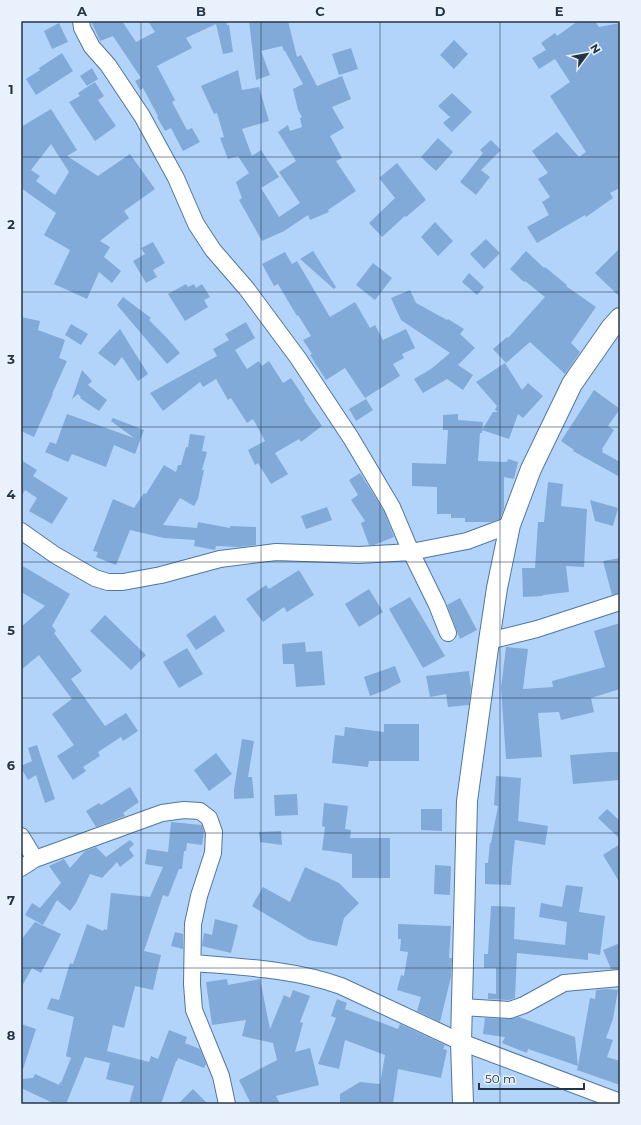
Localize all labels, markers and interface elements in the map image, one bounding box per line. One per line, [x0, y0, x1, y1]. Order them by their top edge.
text: A [76, 3, 88, 19]
text: B [196, 3, 206, 19]
text: C [315, 3, 325, 19]
text: D [435, 3, 446, 19]
text: E [555, 3, 564, 19]
north arrow [567, 34, 607, 74]
text: N [587, 41, 604, 56]
text: 1 [8, 81, 14, 97]
text: 2 [7, 216, 15, 232]
text: 3 [6, 351, 15, 367]
text: 4 [7, 486, 16, 502]
text: 5 [7, 622, 15, 638]
text: 6 [7, 757, 16, 773]
text: 7 [7, 892, 15, 908]
text: 8 [7, 1027, 16, 1043]
scale bar [479, 1065, 584, 1091]
text: 50 m [485, 1071, 516, 1086]

